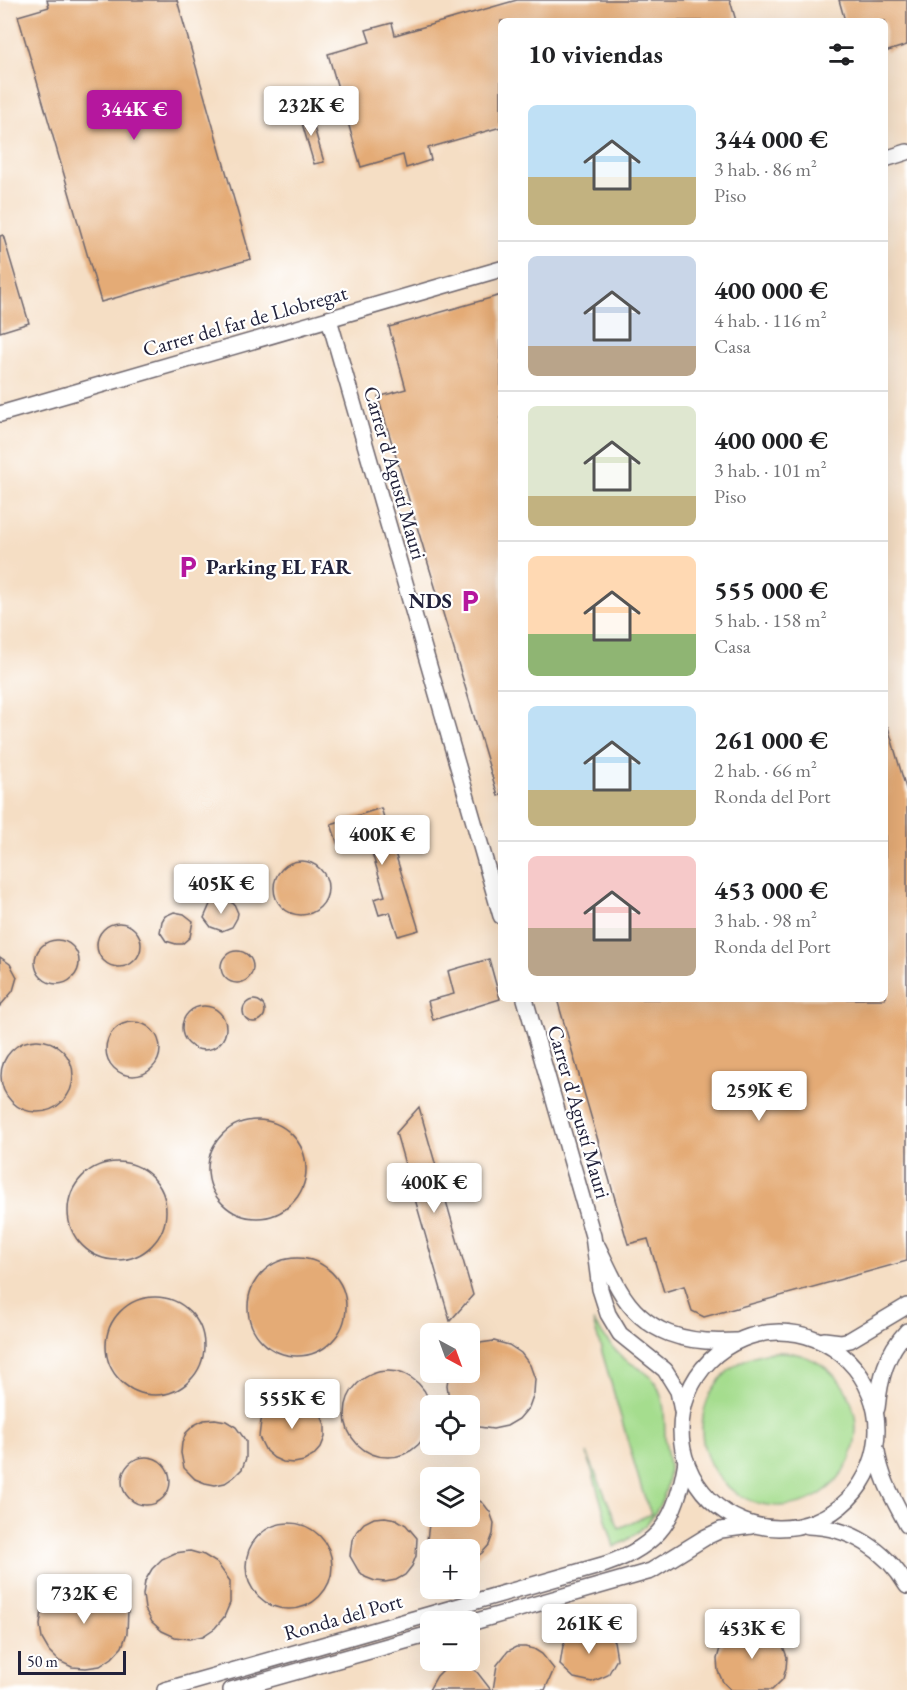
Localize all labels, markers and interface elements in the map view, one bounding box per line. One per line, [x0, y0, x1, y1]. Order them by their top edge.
text: 10 viviendas [528, 37, 663, 71]
icon: filters [825, 38, 858, 71]
pin: 232K € [262, 86, 360, 137]
pin: 344K € [85, 90, 183, 141]
text: 232K € [278, 92, 344, 118]
text: 344K € [101, 96, 167, 122]
text: 344 000 € [714, 122, 828, 156]
icon: home [576, 129, 648, 201]
text: 3 hab. · 86 m² [714, 156, 817, 182]
text: Piso [714, 182, 746, 208]
text: 400 000 € [714, 273, 828, 307]
street label: Carrer del far de Llobregat [140, 278, 351, 363]
icon: home [576, 280, 648, 352]
text: 4 hab. · 116 m² [714, 307, 827, 333]
text: Casa [714, 333, 751, 359]
street label: Carrer d'Agustí Mauri [358, 383, 433, 563]
text: 400 000 € [714, 423, 828, 457]
icon: home [576, 430, 648, 502]
text: 3 hab. · 101 m² [714, 457, 827, 483]
text: Piso [714, 483, 746, 509]
place label: Parking EL FAR [206, 553, 352, 580]
parking icon: Parking EL FAR [175, 554, 201, 580]
text: 555 000 € [714, 573, 828, 607]
icon: home [576, 580, 648, 652]
place label: NDS [409, 587, 452, 614]
parking icon: NDS [457, 588, 483, 614]
text: 5 hab. · 158 m² [714, 607, 827, 633]
text: Casa [714, 633, 751, 659]
text: 261 000 € [714, 723, 828, 757]
icon: home [576, 730, 648, 802]
text: 2 hab. · 66 m² [714, 757, 817, 783]
text: Ronda del Port [714, 783, 830, 809]
pin: 400K € [333, 815, 431, 866]
text: 400K € [349, 821, 415, 847]
pin: 405K € [172, 864, 270, 915]
text: 405K € [188, 870, 254, 896]
text: 453 000 € [714, 873, 828, 907]
icon: home [576, 880, 648, 952]
text: 3 hab. · 98 m² [714, 907, 817, 933]
text: Ronda del Port [714, 933, 830, 959]
street label: Carrer d'Agustí Mauri [542, 1022, 617, 1202]
pin: 259K € [710, 1071, 808, 1122]
text: 259K € [726, 1077, 792, 1103]
pin: 400K € [385, 1163, 483, 1214]
text: 400K € [401, 1169, 467, 1195]
north arrow [420, 1323, 480, 1383]
map controls [420, 1323, 480, 1671]
pin: 555K € [243, 1379, 341, 1430]
text: 555K € [259, 1385, 325, 1411]
button: locate [420, 1395, 480, 1455]
button: layers [420, 1467, 480, 1527]
button: + [420, 1539, 480, 1599]
pin: 732K € [35, 1574, 133, 1625]
text: 732K € [51, 1580, 117, 1606]
street label: Ronda del Port [280, 1587, 406, 1646]
pin: 261K € [540, 1604, 638, 1655]
pin: 453K € [703, 1609, 801, 1660]
text: 261K € [556, 1610, 622, 1636]
button: − [420, 1611, 480, 1671]
text: 453K € [719, 1615, 785, 1641]
scale bar [18, 1648, 126, 1676]
text: 50 m [27, 1651, 58, 1672]

